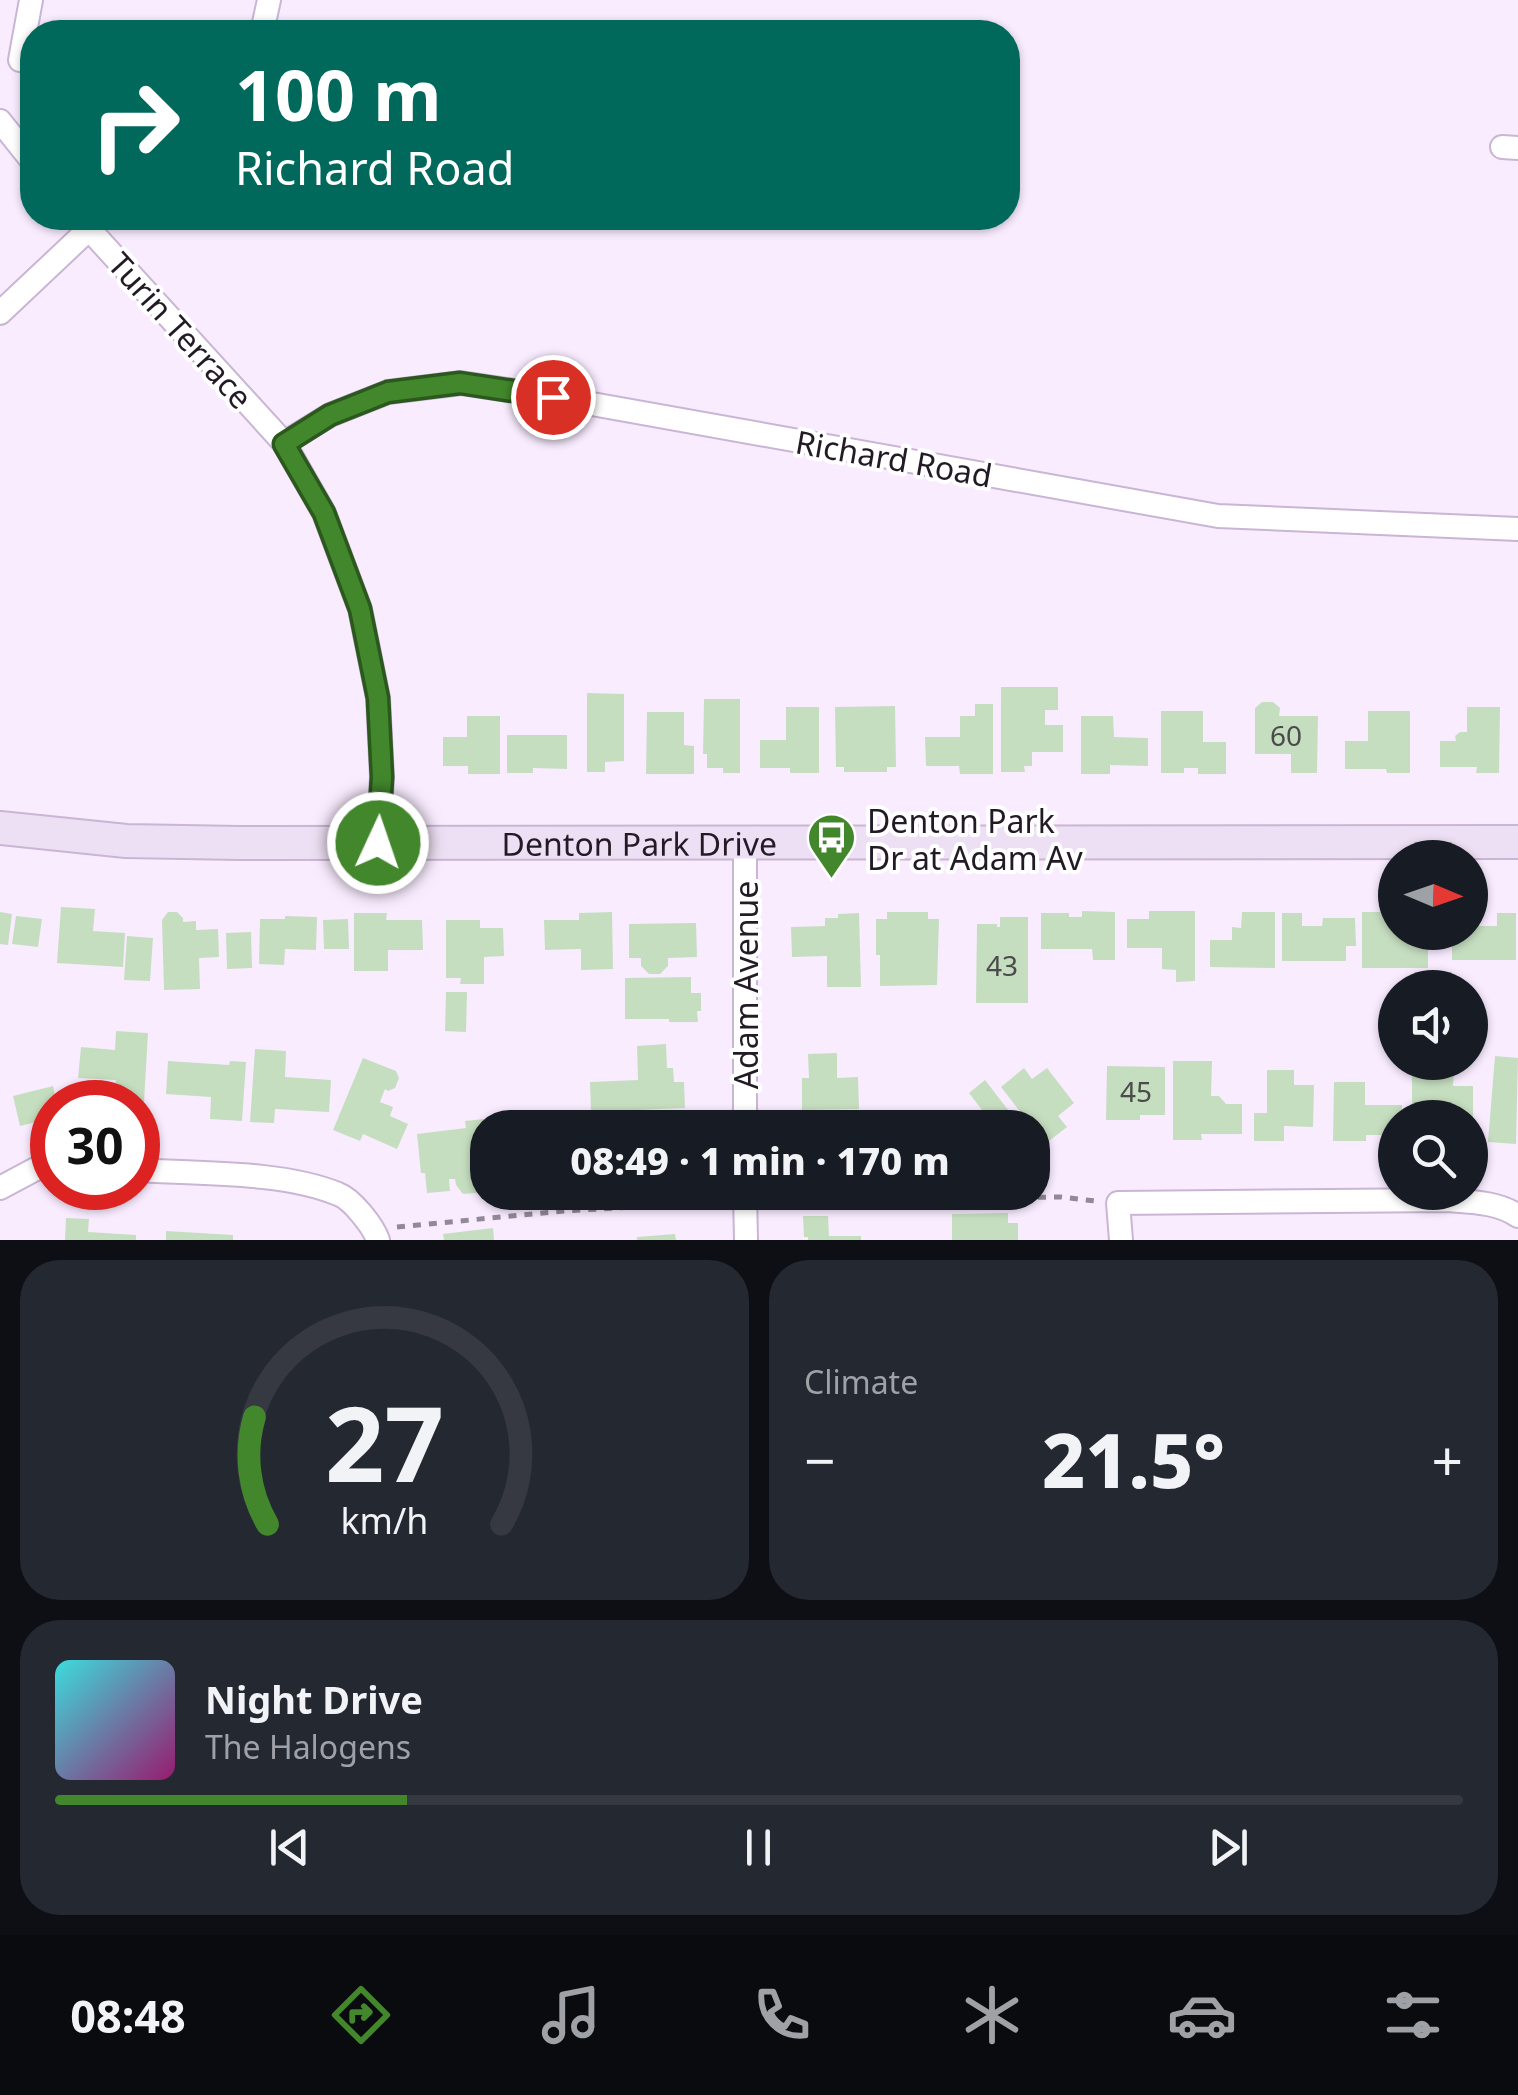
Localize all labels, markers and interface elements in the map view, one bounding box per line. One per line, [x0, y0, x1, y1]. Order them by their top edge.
text: 100 m [235, 46, 442, 142]
icon: right [70, 60, 200, 190]
text: Richard Road [235, 137, 514, 198]
street label: Turin Terrace [99, 243, 263, 417]
pin [511, 355, 596, 440]
icon: arrive [526, 370, 581, 425]
street label: Richard Road [792, 420, 996, 496]
house number: 60 [1270, 716, 1302, 754]
position arrow [326, 791, 430, 895]
place label: Denton Park Dr at Adam Av [867, 799, 1083, 879]
bus stop icon: Denton Park Dr at Adam Av [806, 812, 858, 880]
street label: Denton Park Drive [502, 821, 777, 864]
north arrow [1378, 840, 1488, 950]
map controls [1378, 840, 1488, 1210]
street label: Adam Avenue [724, 881, 767, 1089]
house number: 43 [986, 946, 1018, 984]
button: sound [1378, 970, 1488, 1080]
house number: 45 [1120, 1072, 1152, 1110]
speed limit sign: 30 [30, 1080, 160, 1210]
button: search [1378, 1100, 1488, 1210]
text: 08:49 · 1 min · 170 m [570, 1134, 950, 1186]
text: Climate [804, 1360, 918, 1403]
text: 27 [325, 1371, 444, 1512]
text: 21.5° [1042, 1408, 1225, 1510]
text: − [804, 1422, 835, 1497]
text: + [1432, 1422, 1463, 1497]
text: km/h [341, 1496, 428, 1544]
text: Night Drive [205, 1673, 423, 1725]
text: The Halogens [205, 1725, 411, 1768]
icon: previous [262, 1820, 317, 1875]
icon: pause [731, 1820, 786, 1875]
icon: next [1201, 1820, 1256, 1875]
icon: directions [326, 1980, 396, 2050]
icon: music [536, 1980, 606, 2050]
icon: phone [747, 1980, 817, 2050]
icon: climate [957, 1980, 1027, 2050]
icon: car [1167, 1980, 1237, 2050]
icon: filters [1378, 1980, 1448, 2050]
text: 08:48 [70, 1985, 186, 2046]

